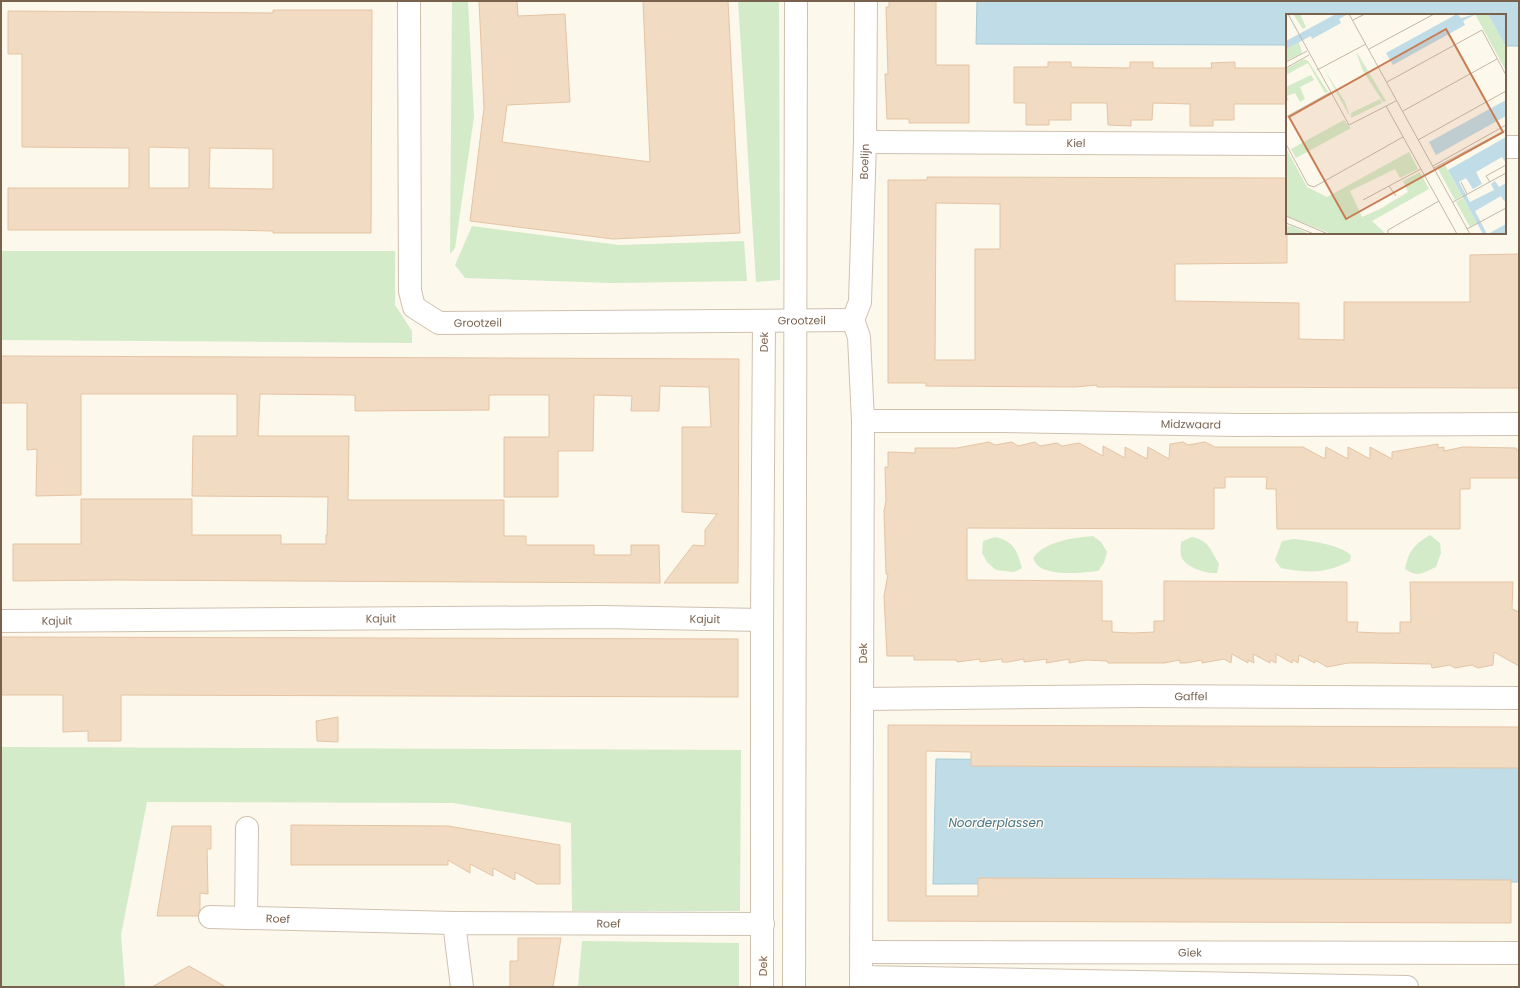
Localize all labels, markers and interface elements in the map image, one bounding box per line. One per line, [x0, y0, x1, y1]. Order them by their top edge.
inset map [1286, 14, 1506, 234]
street label: Kiel [1067, 135, 1085, 151]
street label: Boelijn [856, 143, 873, 180]
street label: Grootzeil [778, 312, 826, 329]
street label: Grootzeil [454, 315, 502, 331]
street label: Dek [756, 331, 772, 352]
street label: Midzwaard [1161, 416, 1221, 433]
street label: Kajuit [366, 610, 396, 627]
street label: Kajuit [690, 611, 720, 627]
street label: Kajuit [42, 613, 72, 629]
street label: Dek [855, 643, 871, 663]
street label: Gaffel [1175, 688, 1207, 704]
water label: Noorderplassen [948, 814, 1044, 831]
street label: Roef [266, 910, 291, 927]
street label: Roef [596, 915, 621, 932]
street label: Giek [1178, 944, 1202, 961]
street label: Dek [755, 955, 771, 976]

